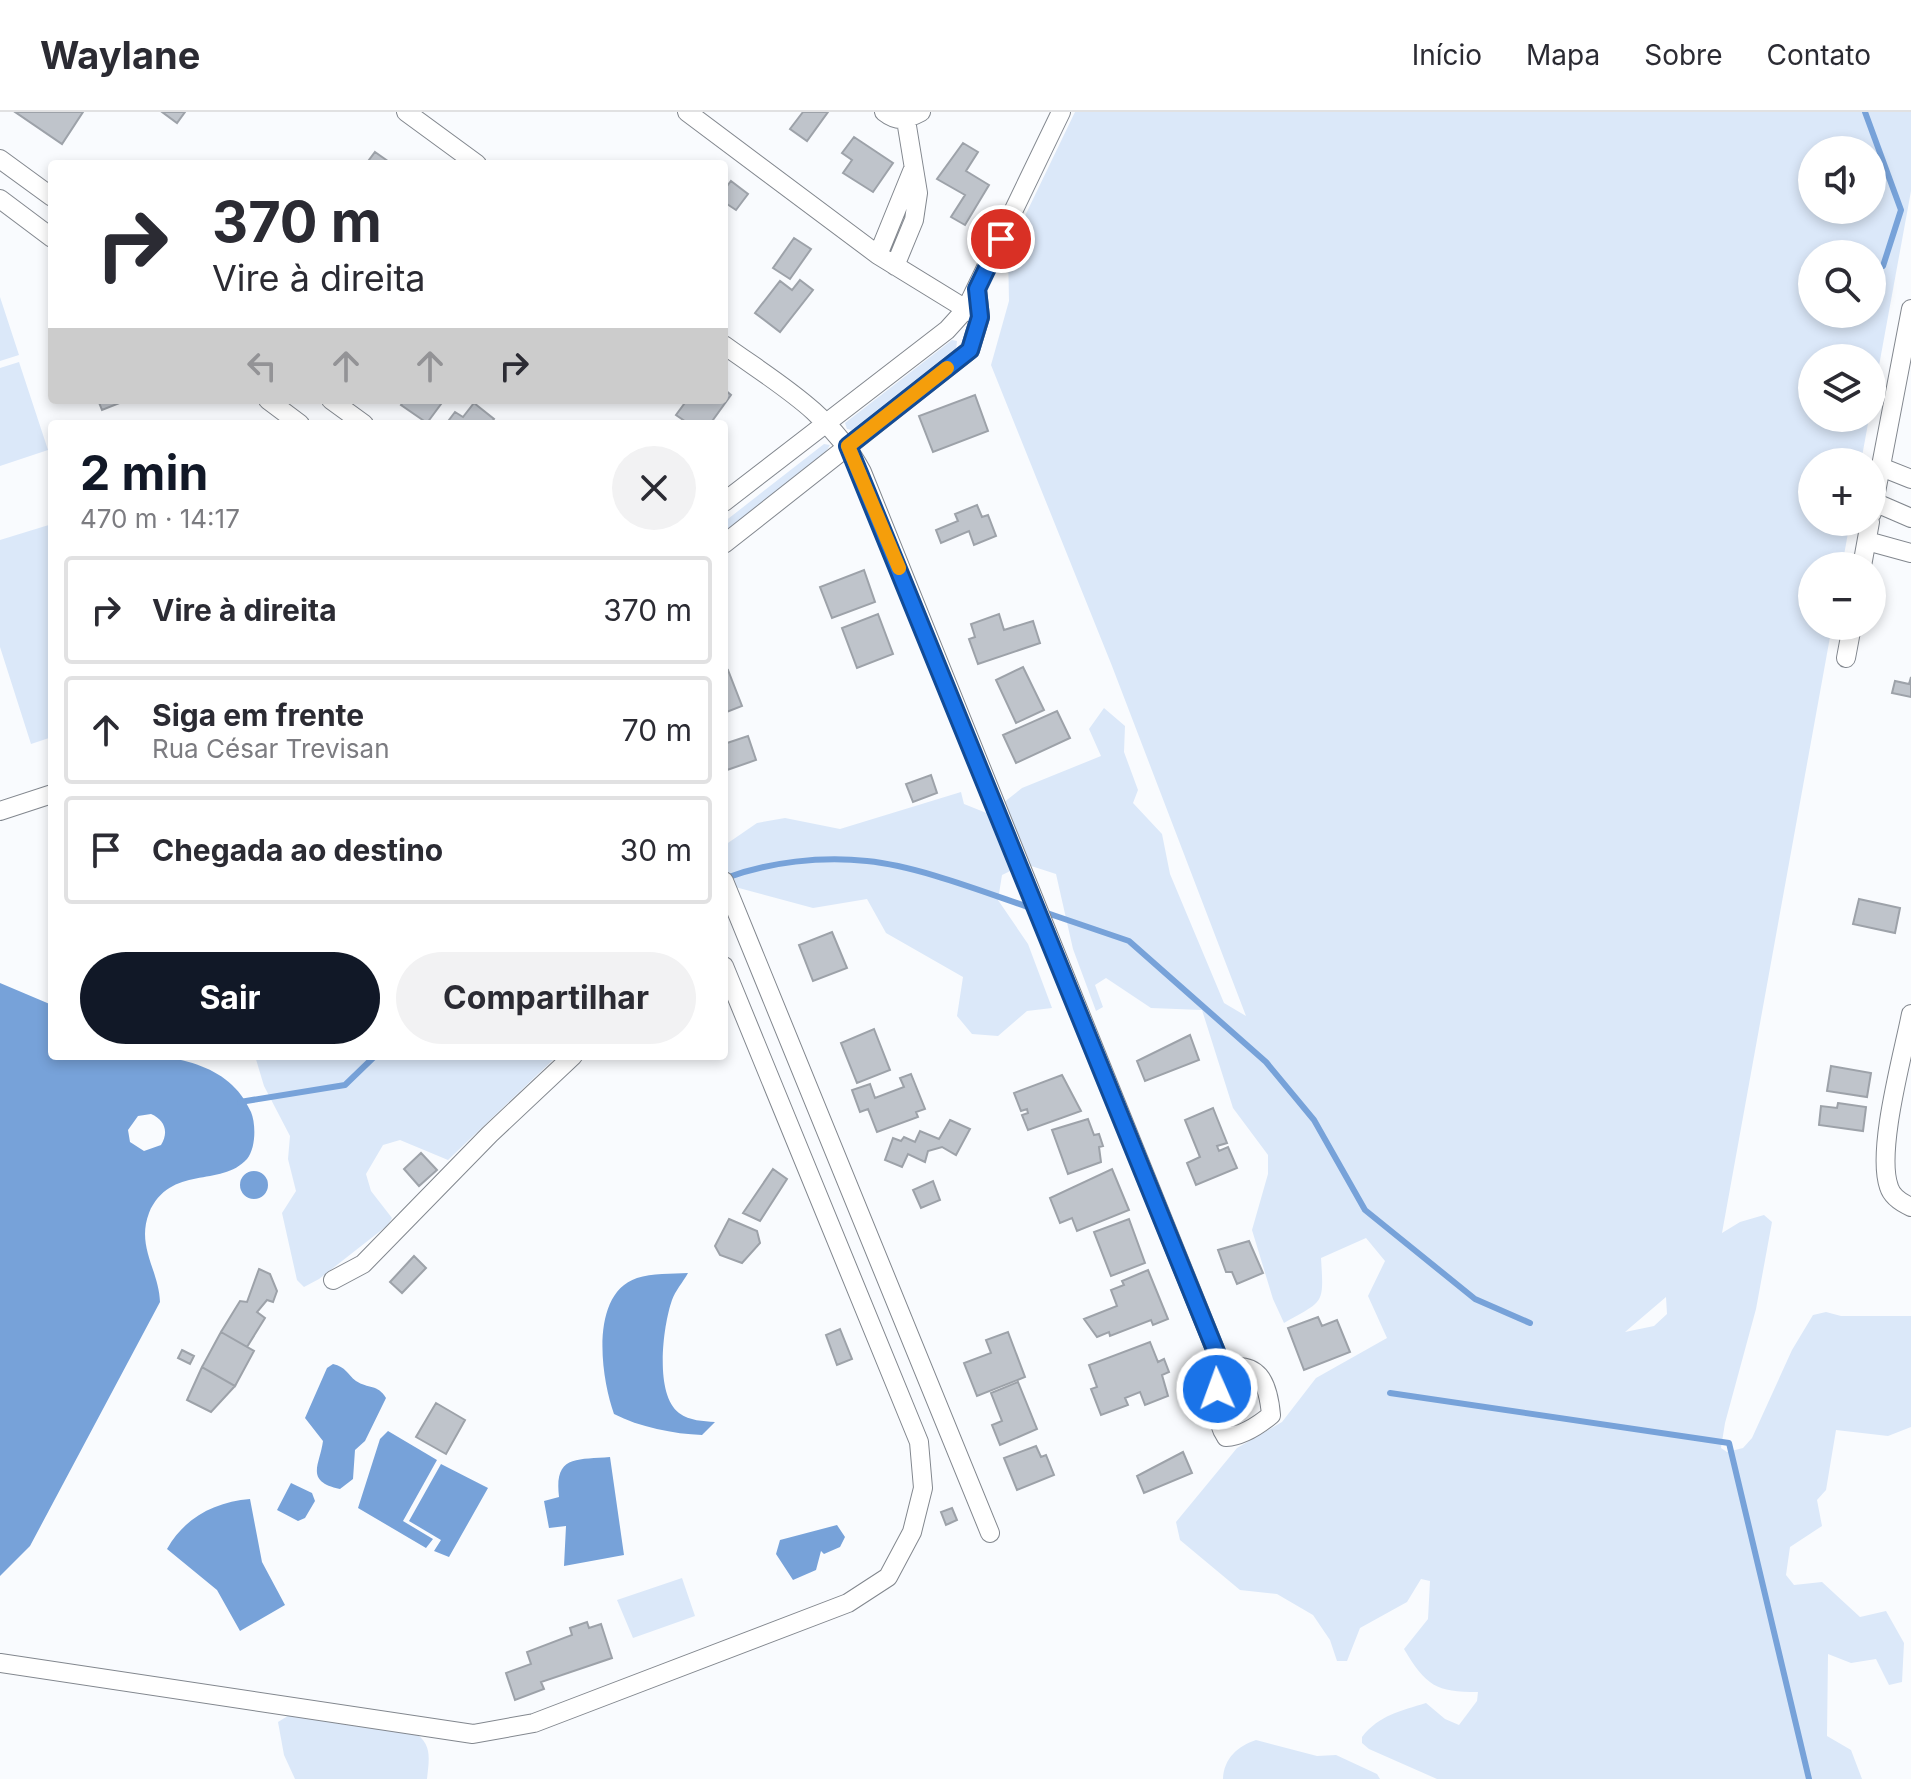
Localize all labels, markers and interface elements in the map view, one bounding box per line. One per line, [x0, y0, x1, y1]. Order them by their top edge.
text: Waylane [40, 32, 200, 78]
text: Início [1412, 38, 1482, 72]
text: Mapa [1526, 38, 1600, 72]
text: Sobre [1644, 38, 1723, 72]
text: Contato [1767, 38, 1871, 72]
map controls [1798, 136, 1886, 640]
button: sound [1798, 136, 1886, 224]
text: 370 m [212, 188, 382, 256]
icon: right [80, 192, 184, 296]
pin [967, 205, 1035, 273]
icon: arrive [979, 217, 1023, 261]
button: search [1798, 240, 1886, 328]
text: Vire à direita [212, 256, 426, 300]
icon: left [240, 344, 284, 388]
icon: ahead [324, 344, 368, 388]
icon: ahead [408, 344, 452, 388]
icon: right [492, 344, 536, 388]
button: layers [1798, 344, 1886, 432]
text: 2 min [80, 443, 208, 502]
button: close [612, 446, 696, 530]
button: + [1798, 448, 1886, 536]
text: 470 m · 14:17 [80, 503, 240, 534]
button: − [1798, 552, 1886, 640]
icon: right [84, 588, 128, 632]
text: Vire à direita [152, 592, 337, 628]
text: 370 m [603, 592, 692, 628]
text: Siga em frente [152, 697, 364, 733]
icon: ahead [84, 708, 128, 752]
text: 70 m [622, 712, 692, 748]
text: Rua César Trevisan [152, 733, 390, 764]
icon: arrive [84, 828, 128, 872]
text: Chegada ao destino [152, 832, 443, 868]
text: 30 m [620, 832, 692, 868]
button: Sair [80, 952, 380, 1044]
button: Compartilhar [396, 952, 696, 1044]
position arrow [1175, 1347, 1259, 1431]

